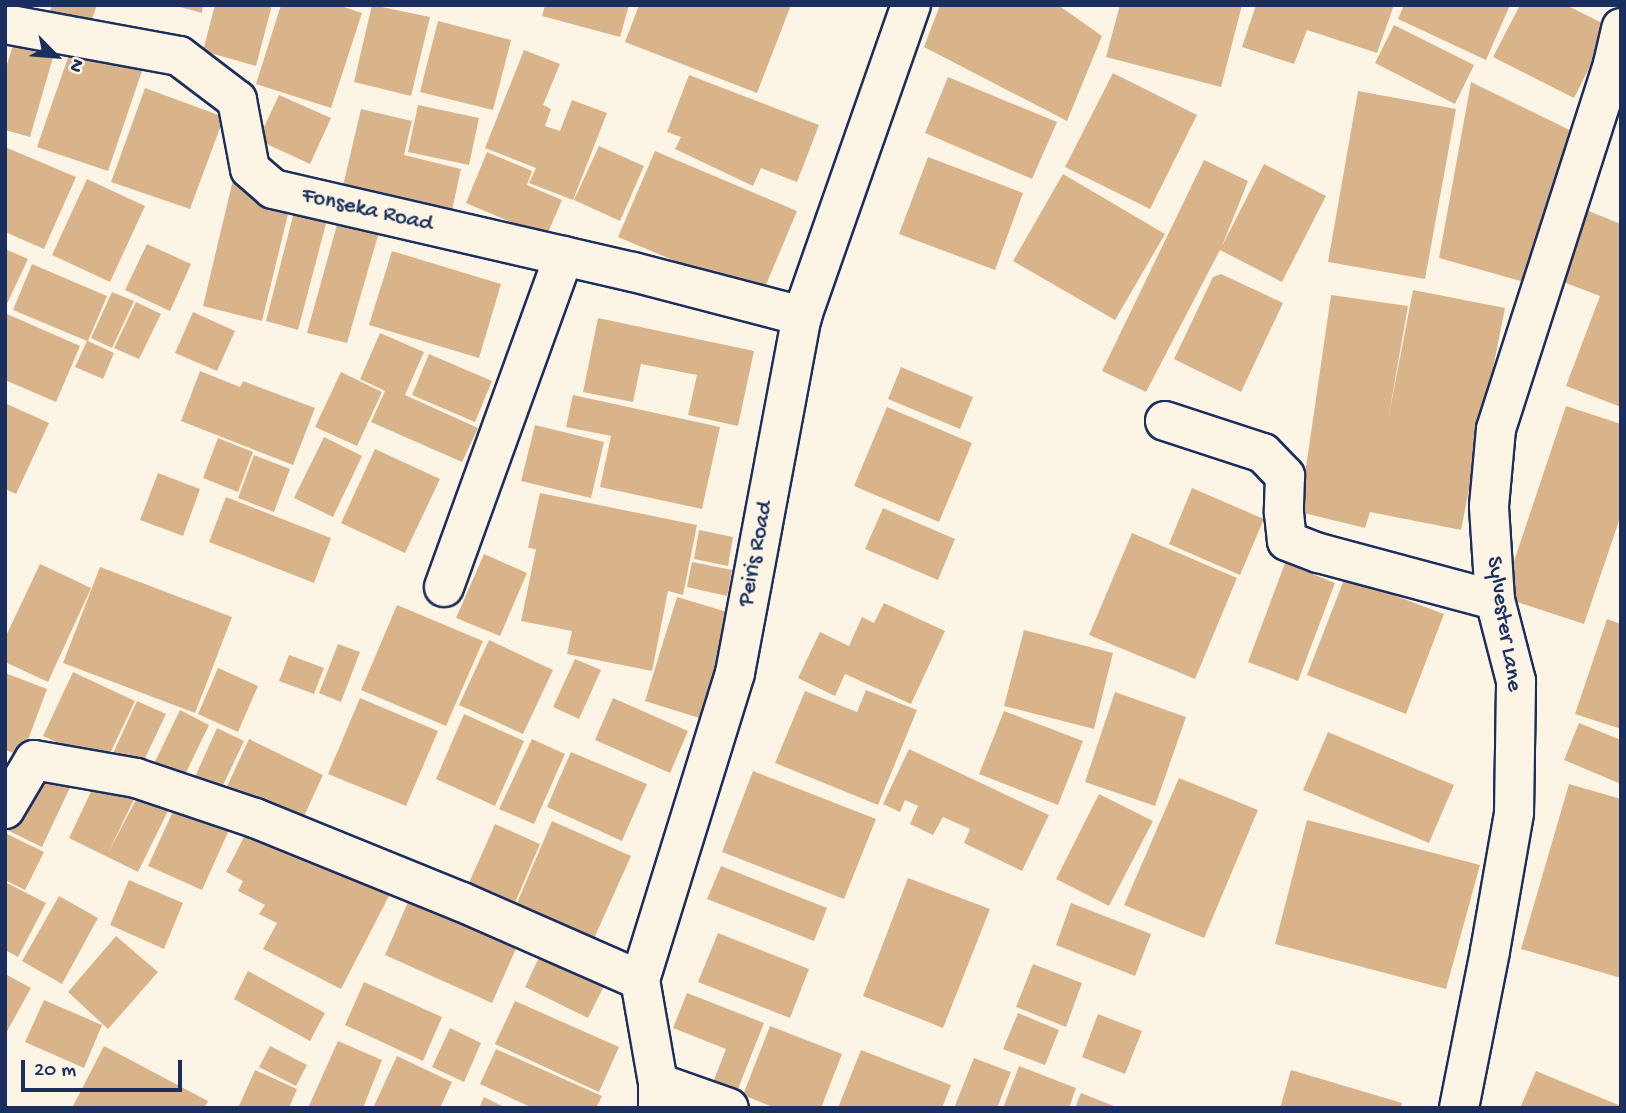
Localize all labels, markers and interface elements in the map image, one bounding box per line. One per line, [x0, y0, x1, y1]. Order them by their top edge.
north arrow [21, 21, 91, 91]
text: N [62, 55, 89, 76]
street label: Fonseka Road [299, 183, 435, 239]
street label: Peiris Road [733, 499, 781, 609]
street label: Sylvester Lane [1479, 554, 1527, 694]
scale bar [24, 1046, 186, 1090]
text: 20 m [34, 1059, 76, 1084]

